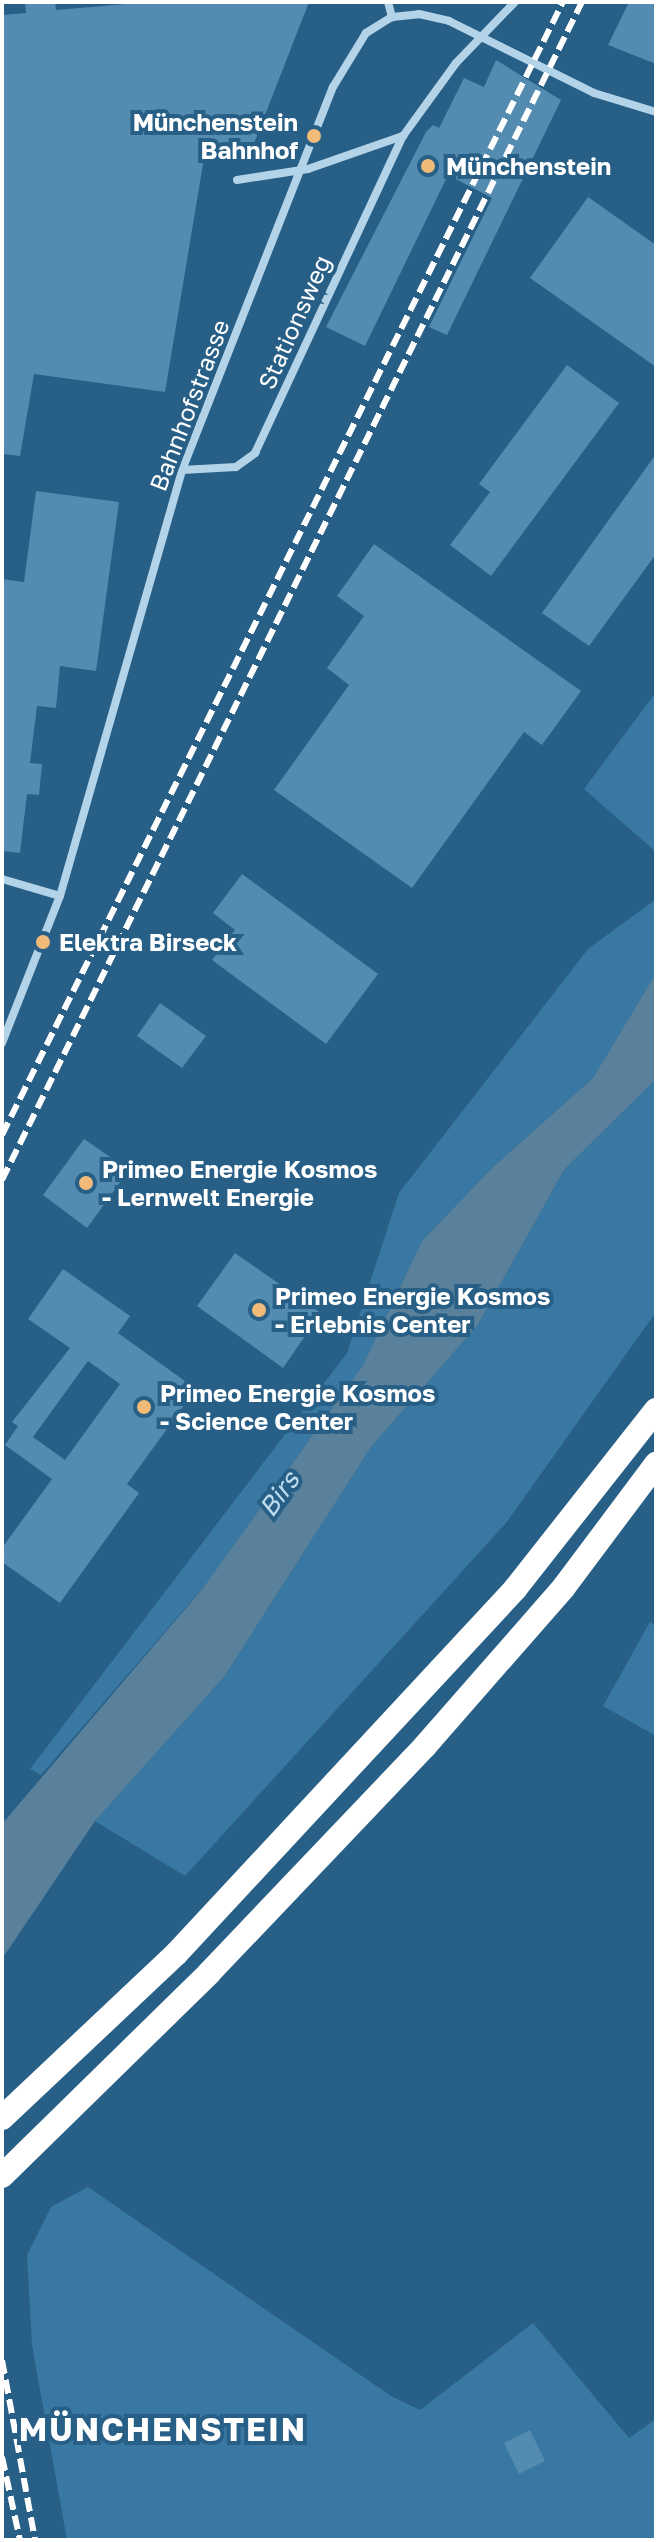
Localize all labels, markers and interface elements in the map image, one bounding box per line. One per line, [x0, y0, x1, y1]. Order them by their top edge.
place label: Münchenstein Bahnhof [133, 108, 298, 164]
marker: Münchenstein Bahnhof [305, 127, 323, 145]
place label: Münchenstein [446, 152, 611, 180]
marker: Münchenstein [417, 155, 439, 177]
street label: Stationsweg [252, 251, 336, 393]
street label: Bahnhofstrasse [143, 315, 235, 495]
place label: Elektra Birseck [59, 928, 237, 956]
marker: Elektra Birseck [34, 933, 52, 951]
place label: Primeo Energie Kosmos - Lernwelt Energie [102, 1155, 377, 1211]
marker: Primeo Energie Kosmos - Lernwelt Energie [77, 1174, 95, 1192]
place label: Primeo Energie Kosmos - Erlebnis Center [275, 1282, 550, 1338]
marker: Primeo Energie Kosmos - Erlebnis Center [250, 1301, 268, 1319]
place label: Primeo Energie Kosmos - Science Center [160, 1379, 435, 1435]
marker: Primeo Energie Kosmos - Science Center [135, 1398, 153, 1416]
water label: Birs [252, 1465, 306, 1523]
district label: MÜNCHENSTEIN [19, 2410, 307, 2448]

